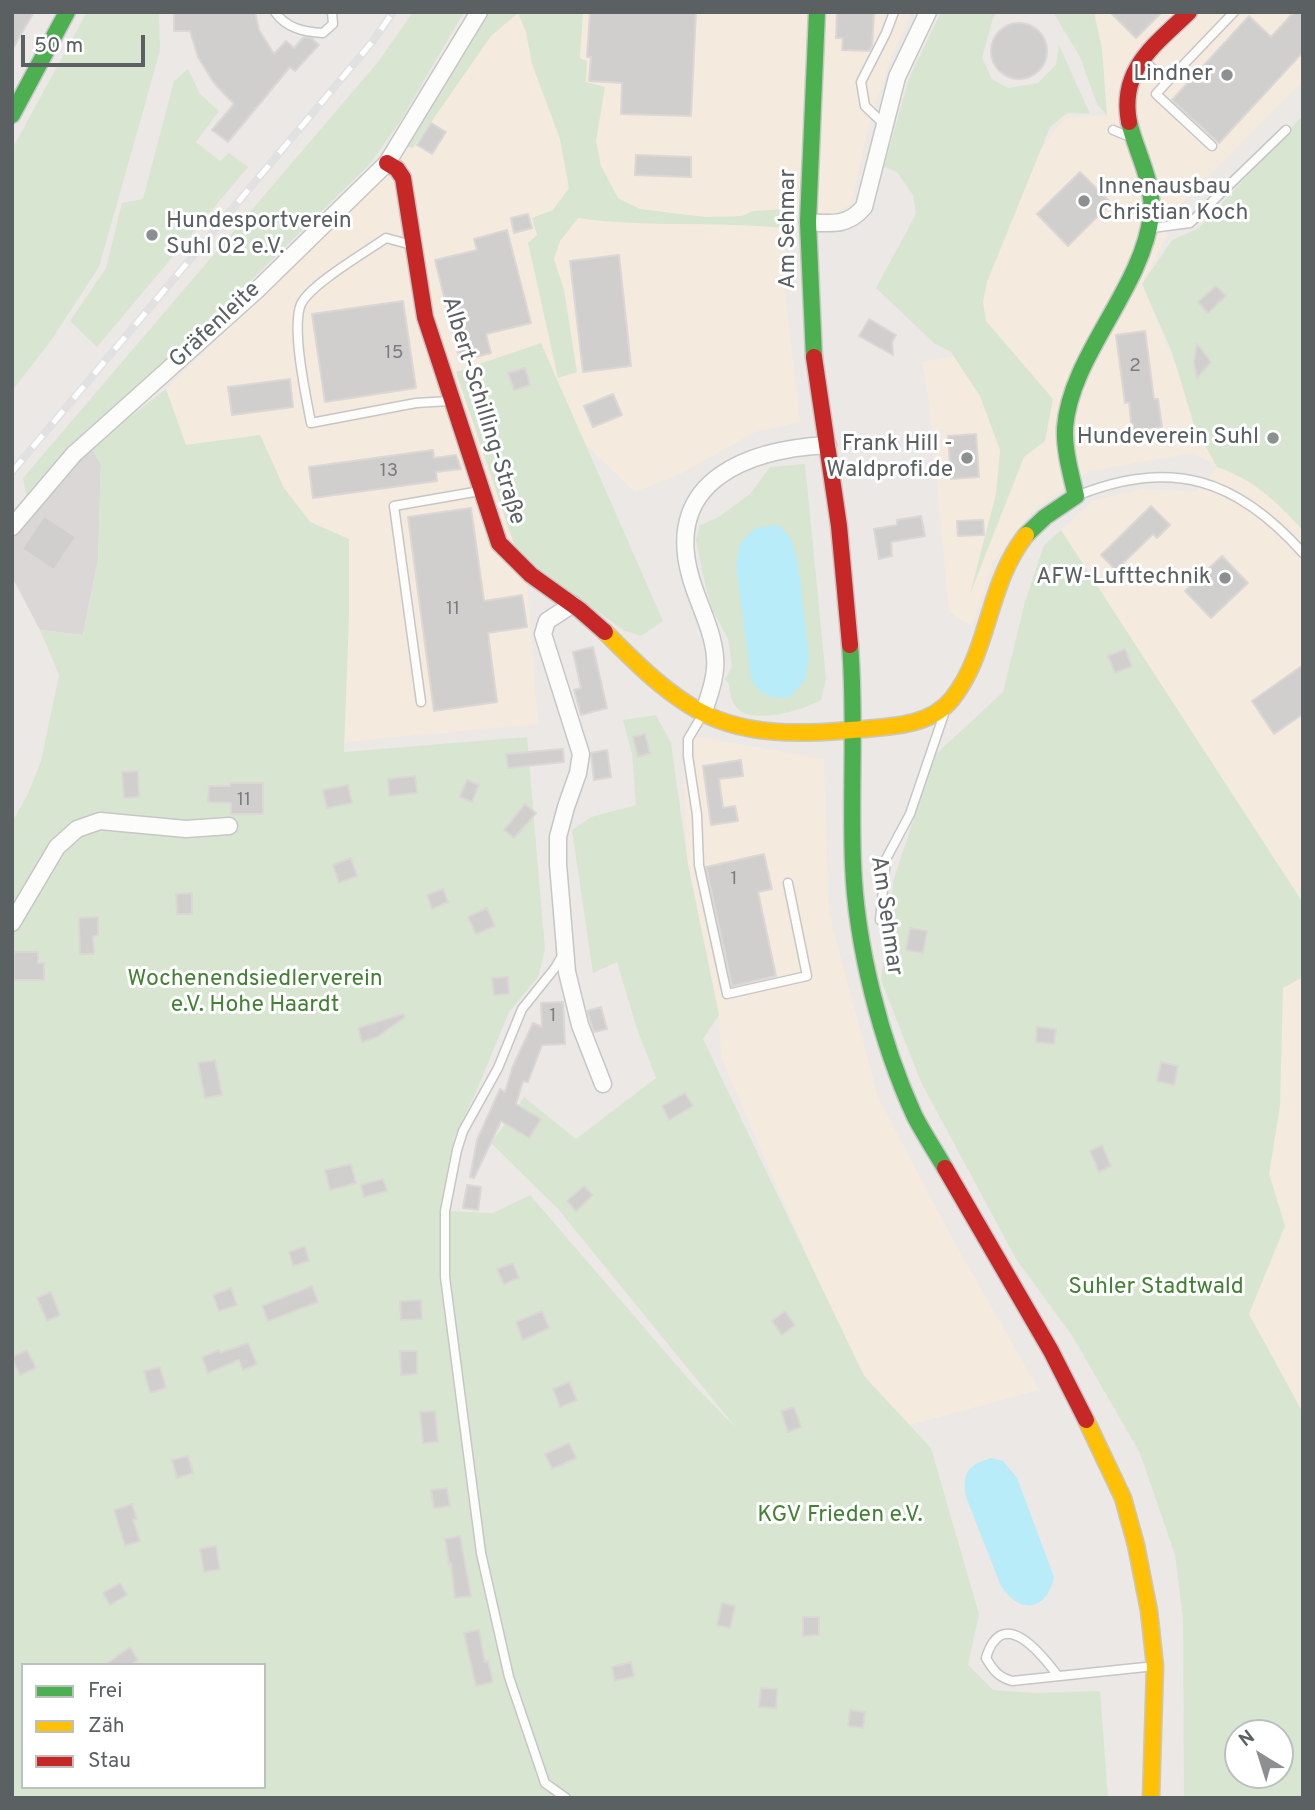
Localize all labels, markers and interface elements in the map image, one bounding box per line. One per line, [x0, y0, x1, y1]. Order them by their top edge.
scale bar [24, 21, 149, 65]
text: 50 m [34, 33, 83, 60]
place label: Lindner [1133, 61, 1213, 89]
marker: Lindner [1219, 67, 1235, 83]
street label: Am Sehmar [775, 169, 803, 289]
place label: Innenausbau Christian Koch [1098, 174, 1248, 228]
marker: Innenausbau Christian Koch [1076, 193, 1092, 209]
place label: Hundesportverein Suhl 02 e.V. [166, 208, 352, 262]
marker: Hundesportverein Suhl 02 e.V. [144, 227, 160, 243]
street label: Gräfenleite [165, 277, 267, 375]
street label: Albert-Schilling-Straße [434, 294, 530, 528]
house number: 15 [385, 343, 403, 365]
house number: 2 [1129, 356, 1141, 378]
place label: Hundeverein Suhl [1077, 424, 1259, 452]
marker: Hundeverein Suhl [1265, 430, 1281, 446]
place label: Frank Hill - Waldprofi.de [826, 431, 953, 485]
marker: Frank Hill - Waldprofi.de [959, 450, 975, 466]
house number: 13 [380, 461, 398, 483]
place label: AFW-Lufttechnik [1036, 564, 1211, 592]
marker: AFW-Lufttechnik [1217, 570, 1233, 586]
house number: 11 [446, 599, 460, 621]
house number: 11 [237, 790, 251, 812]
street label: Am Sehmar [863, 854, 907, 978]
house number: 1 [730, 869, 738, 891]
park label: Wochenendsiedlerverein e.V. Hohe Haardt [127, 966, 383, 1020]
house number: 1 [549, 1006, 557, 1028]
park label: Suhler Stadtwald [1068, 1274, 1244, 1302]
park label: KGV Frieden e.V. [757, 1502, 923, 1530]
legend [21, 1663, 266, 1789]
text: Frei [88, 1678, 123, 1705]
text: Zäh [88, 1713, 125, 1740]
north arrow [1224, 1719, 1294, 1789]
text: N [1235, 1725, 1260, 1753]
text: Stau [88, 1748, 131, 1775]

